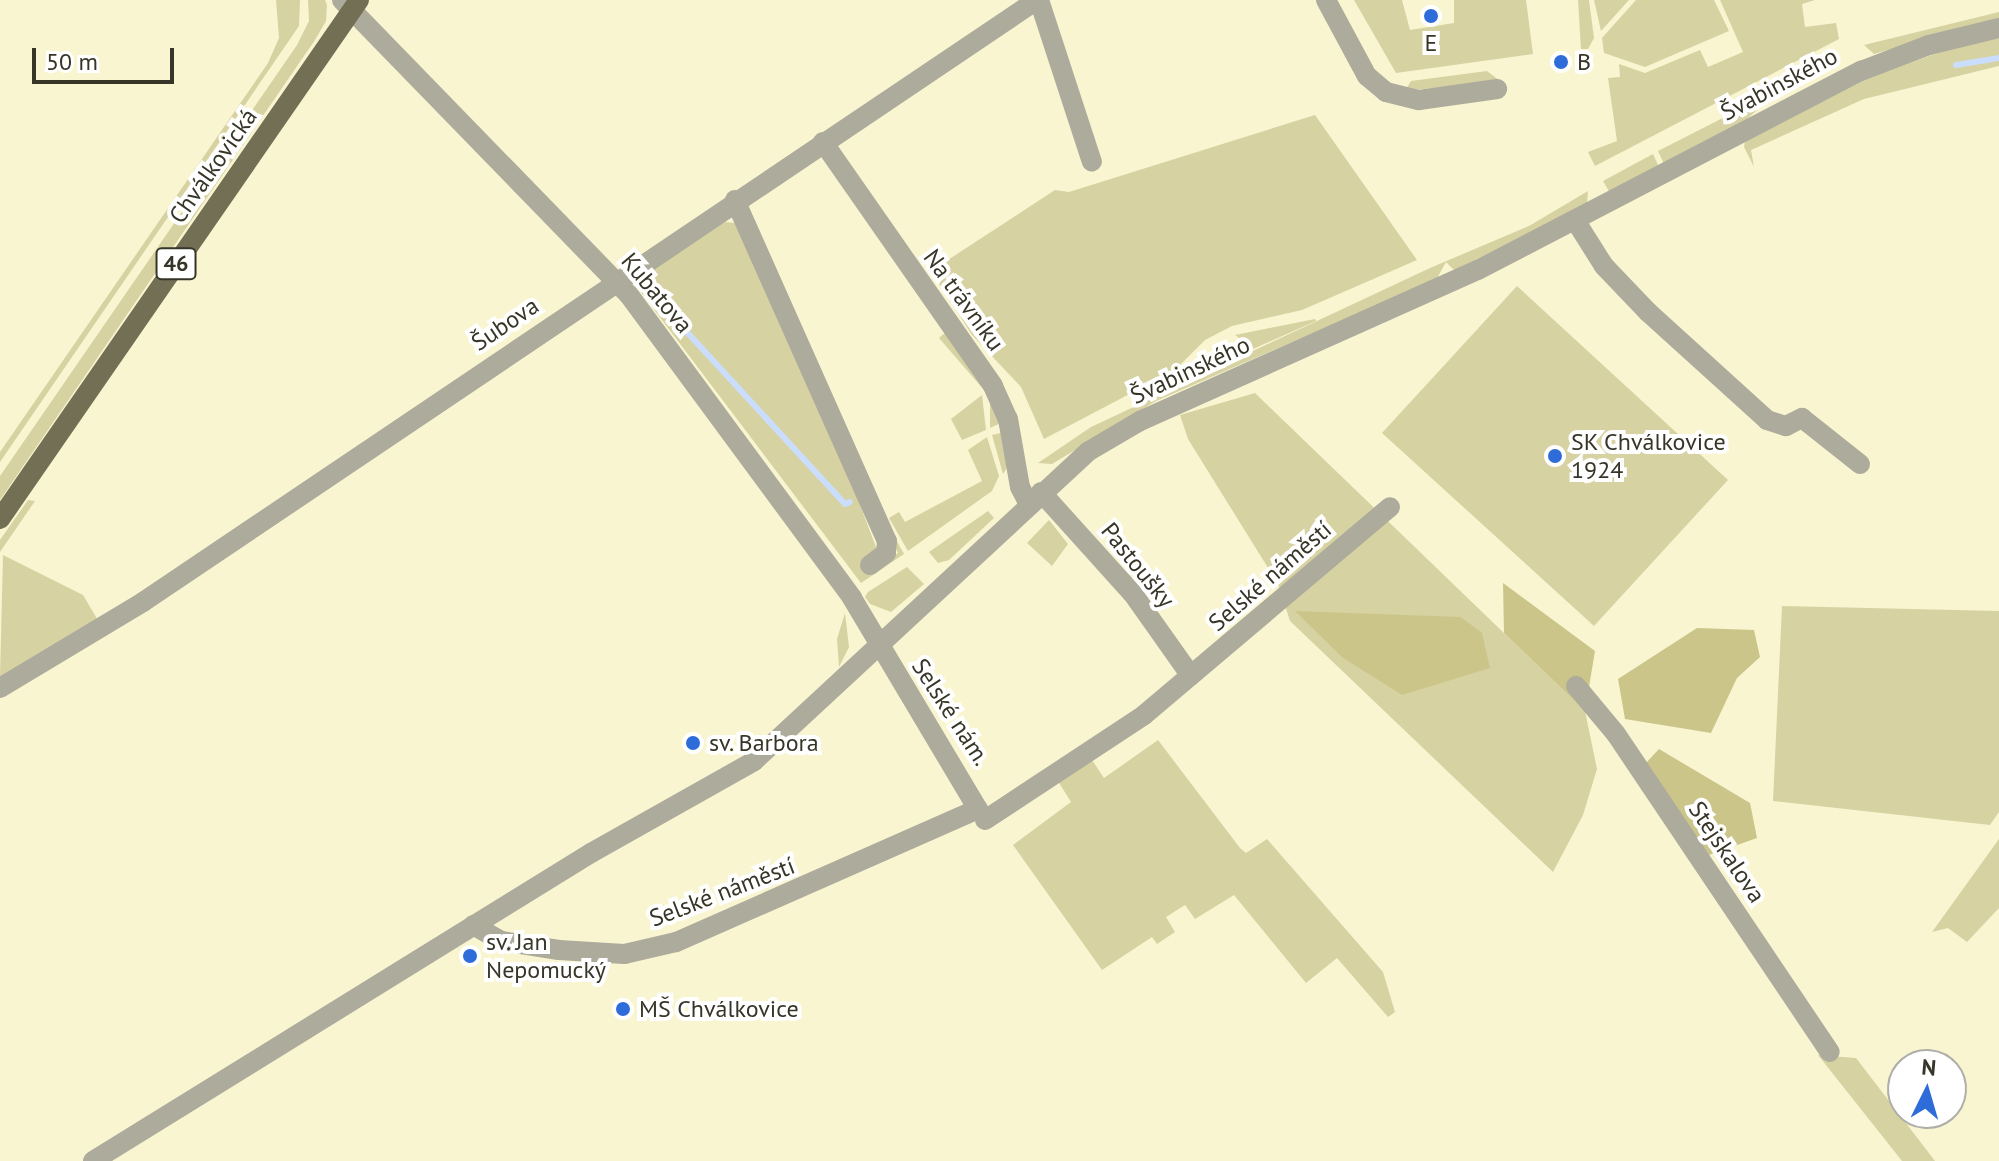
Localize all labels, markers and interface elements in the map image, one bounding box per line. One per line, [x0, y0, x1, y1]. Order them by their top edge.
marker: E [1422, 7, 1440, 25]
place label: E [1425, 29, 1437, 57]
scale bar [36, 32, 178, 82]
street label: Švabinského [1716, 41, 1842, 127]
text: 50 m [46, 46, 98, 77]
place label: B [1577, 48, 1591, 76]
marker: B [1552, 53, 1570, 71]
street label: Chválkovická [163, 103, 263, 229]
street label: Na trávníku [918, 244, 1010, 356]
road number: 46 [154, 246, 198, 282]
street label: Kubatova [615, 247, 699, 339]
street label: Šubova [466, 291, 544, 357]
street label: Švabinského [1126, 330, 1254, 410]
place label: SK Chválkovice 1924 [1571, 428, 1726, 484]
marker: SK Chválkovice 1924 [1546, 447, 1564, 465]
street label: Selské náměstí [1203, 515, 1337, 637]
street label: Pastoušky [1095, 517, 1181, 613]
street label: Selské nám. [906, 653, 996, 771]
place label: sv. Barbora [709, 729, 820, 757]
marker: sv. Barbora [684, 734, 702, 752]
street label: Stejskalova [1683, 796, 1771, 908]
street label: Selské náměstí [645, 851, 799, 933]
place label: sv. Jan Nepomucký [486, 928, 606, 984]
marker: sv. Jan Nepomucký [461, 947, 479, 965]
place label: MŠ Chválkovice [639, 995, 799, 1023]
marker: MŠ Chválkovice [614, 1000, 632, 1018]
north arrow [1887, 1049, 1967, 1129]
text: N [1920, 1053, 1937, 1082]

